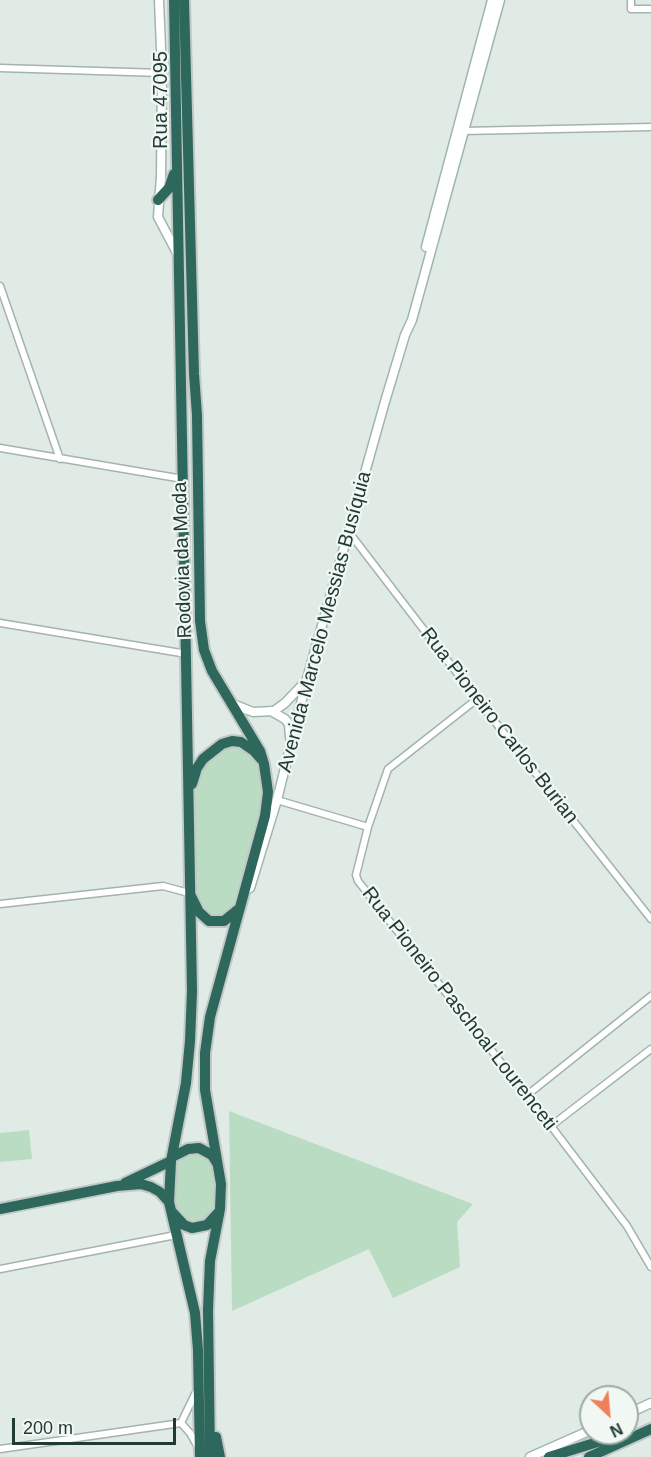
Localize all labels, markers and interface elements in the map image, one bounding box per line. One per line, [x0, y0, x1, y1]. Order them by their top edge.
street label: Rua 47095 [149, 51, 173, 149]
street label: Avenida Marcelo Messias Busíquia [273, 469, 377, 775]
street label: Rodovia da Moda [168, 481, 198, 639]
street label: Rua Pioneiro Carlos Burian [415, 623, 583, 829]
street label: Rua Pioneiro Paschoal Lourenceti [356, 882, 562, 1136]
north arrow [579, 1385, 639, 1445]
scale bar [15, 1406, 178, 1444]
text: 200 m [23, 1418, 73, 1438]
text: N [607, 1420, 625, 1440]

